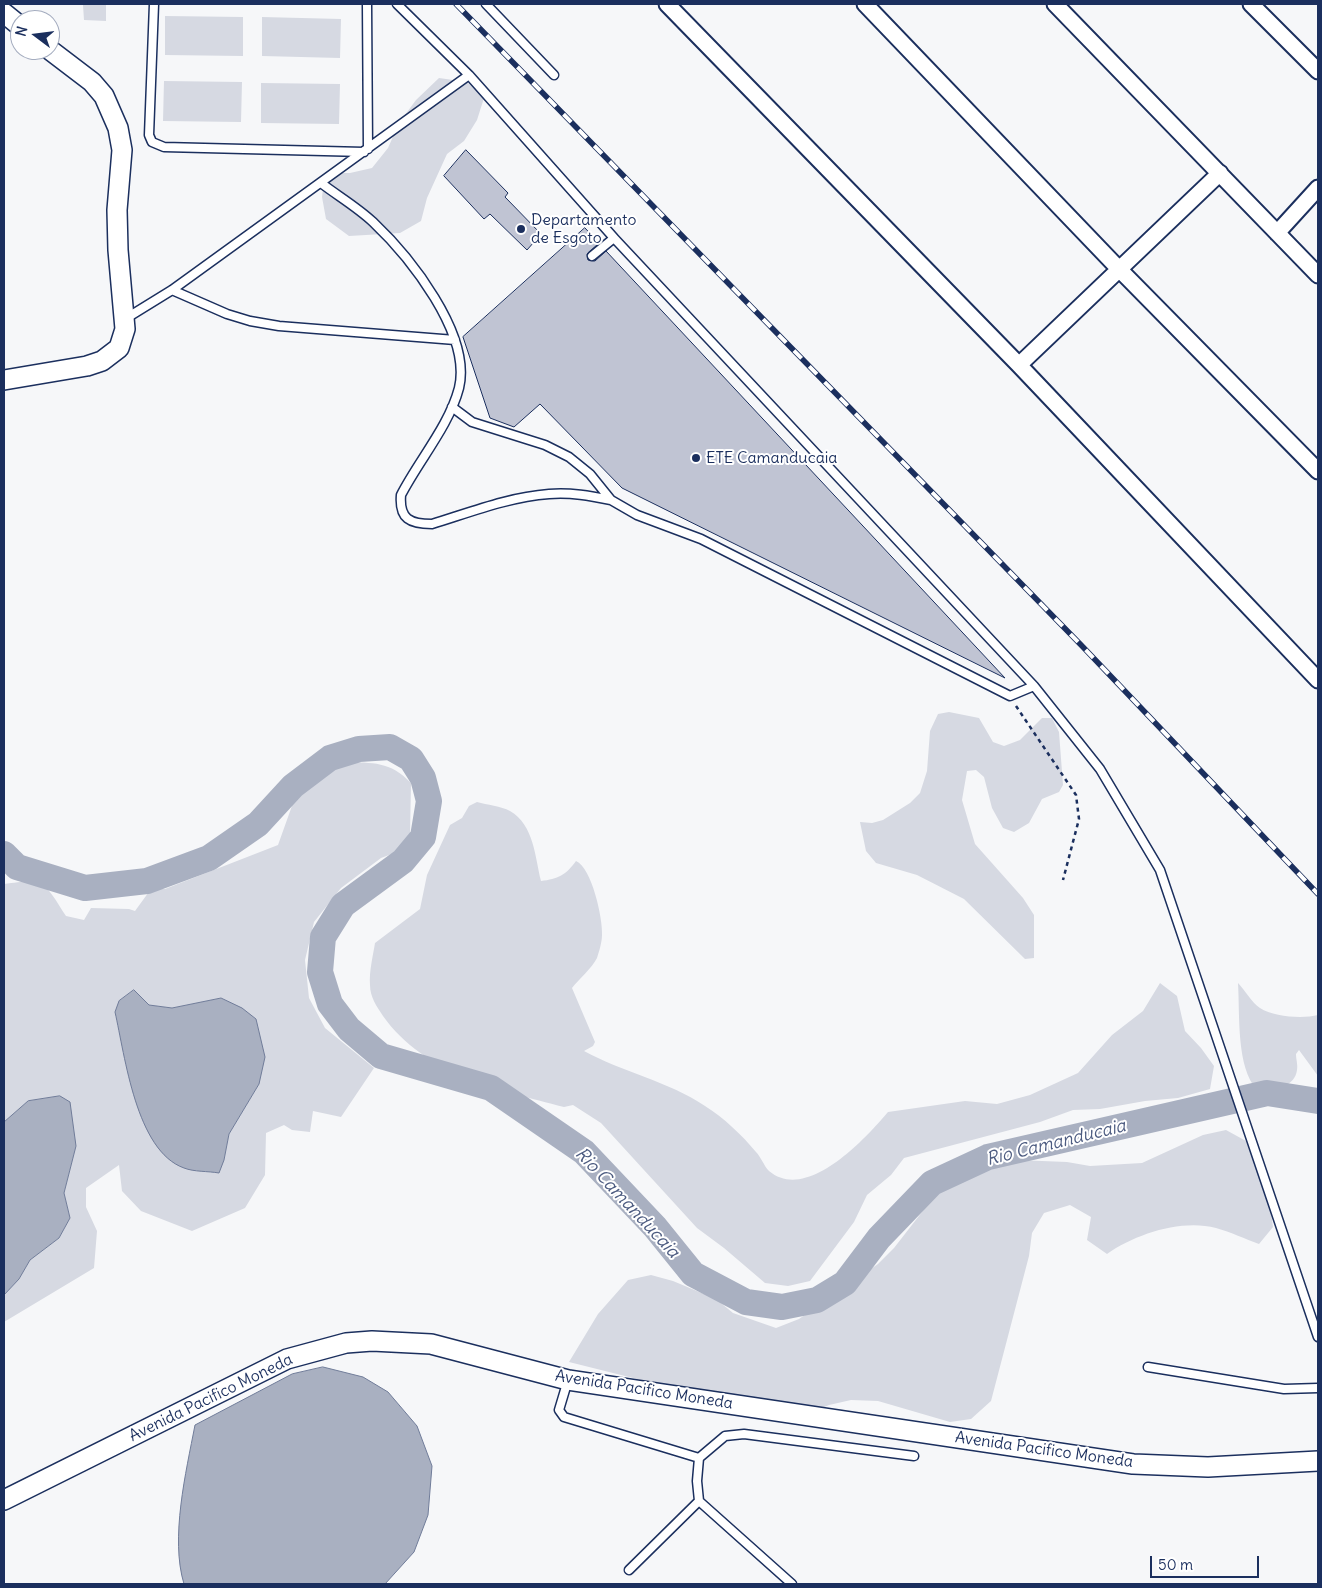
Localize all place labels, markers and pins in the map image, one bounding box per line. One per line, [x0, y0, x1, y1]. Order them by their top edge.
place label: Departamento de Esgoto [531, 210, 636, 248]
marker: Departamento de Esgoto [515, 223, 527, 235]
place label: ETE Camanducaia [706, 448, 838, 468]
marker: ETE Camanducaia [690, 452, 702, 464]

